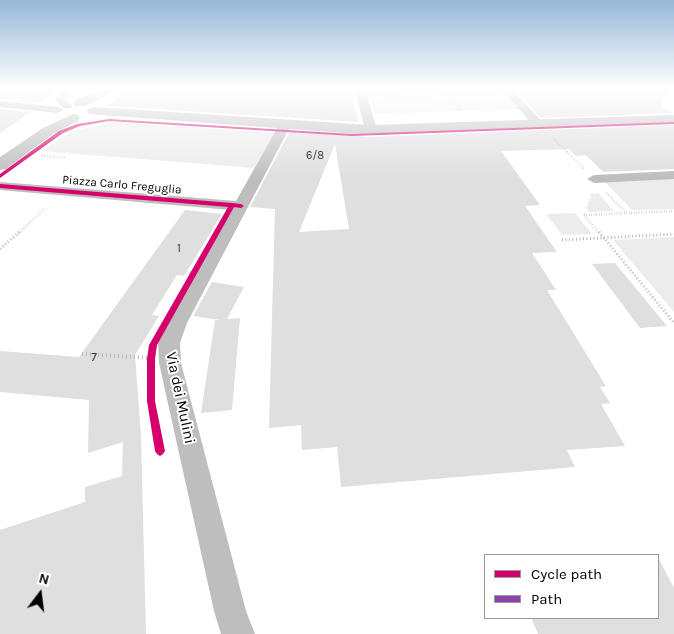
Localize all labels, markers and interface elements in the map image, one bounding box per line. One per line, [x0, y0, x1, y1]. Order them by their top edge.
house number: 6/8 [306, 149, 324, 163]
street label: Piazza Carlo Freguglia [62, 173, 182, 197]
house number: 1 [177, 242, 181, 256]
street label: Via dei Mulini [161, 350, 199, 446]
house number: 7 [91, 351, 97, 365]
legend [484, 554, 659, 619]
text: Cycle path [531, 565, 602, 583]
north arrow [15, 569, 65, 619]
text: N [37, 570, 51, 589]
text: Path [531, 590, 562, 608]

